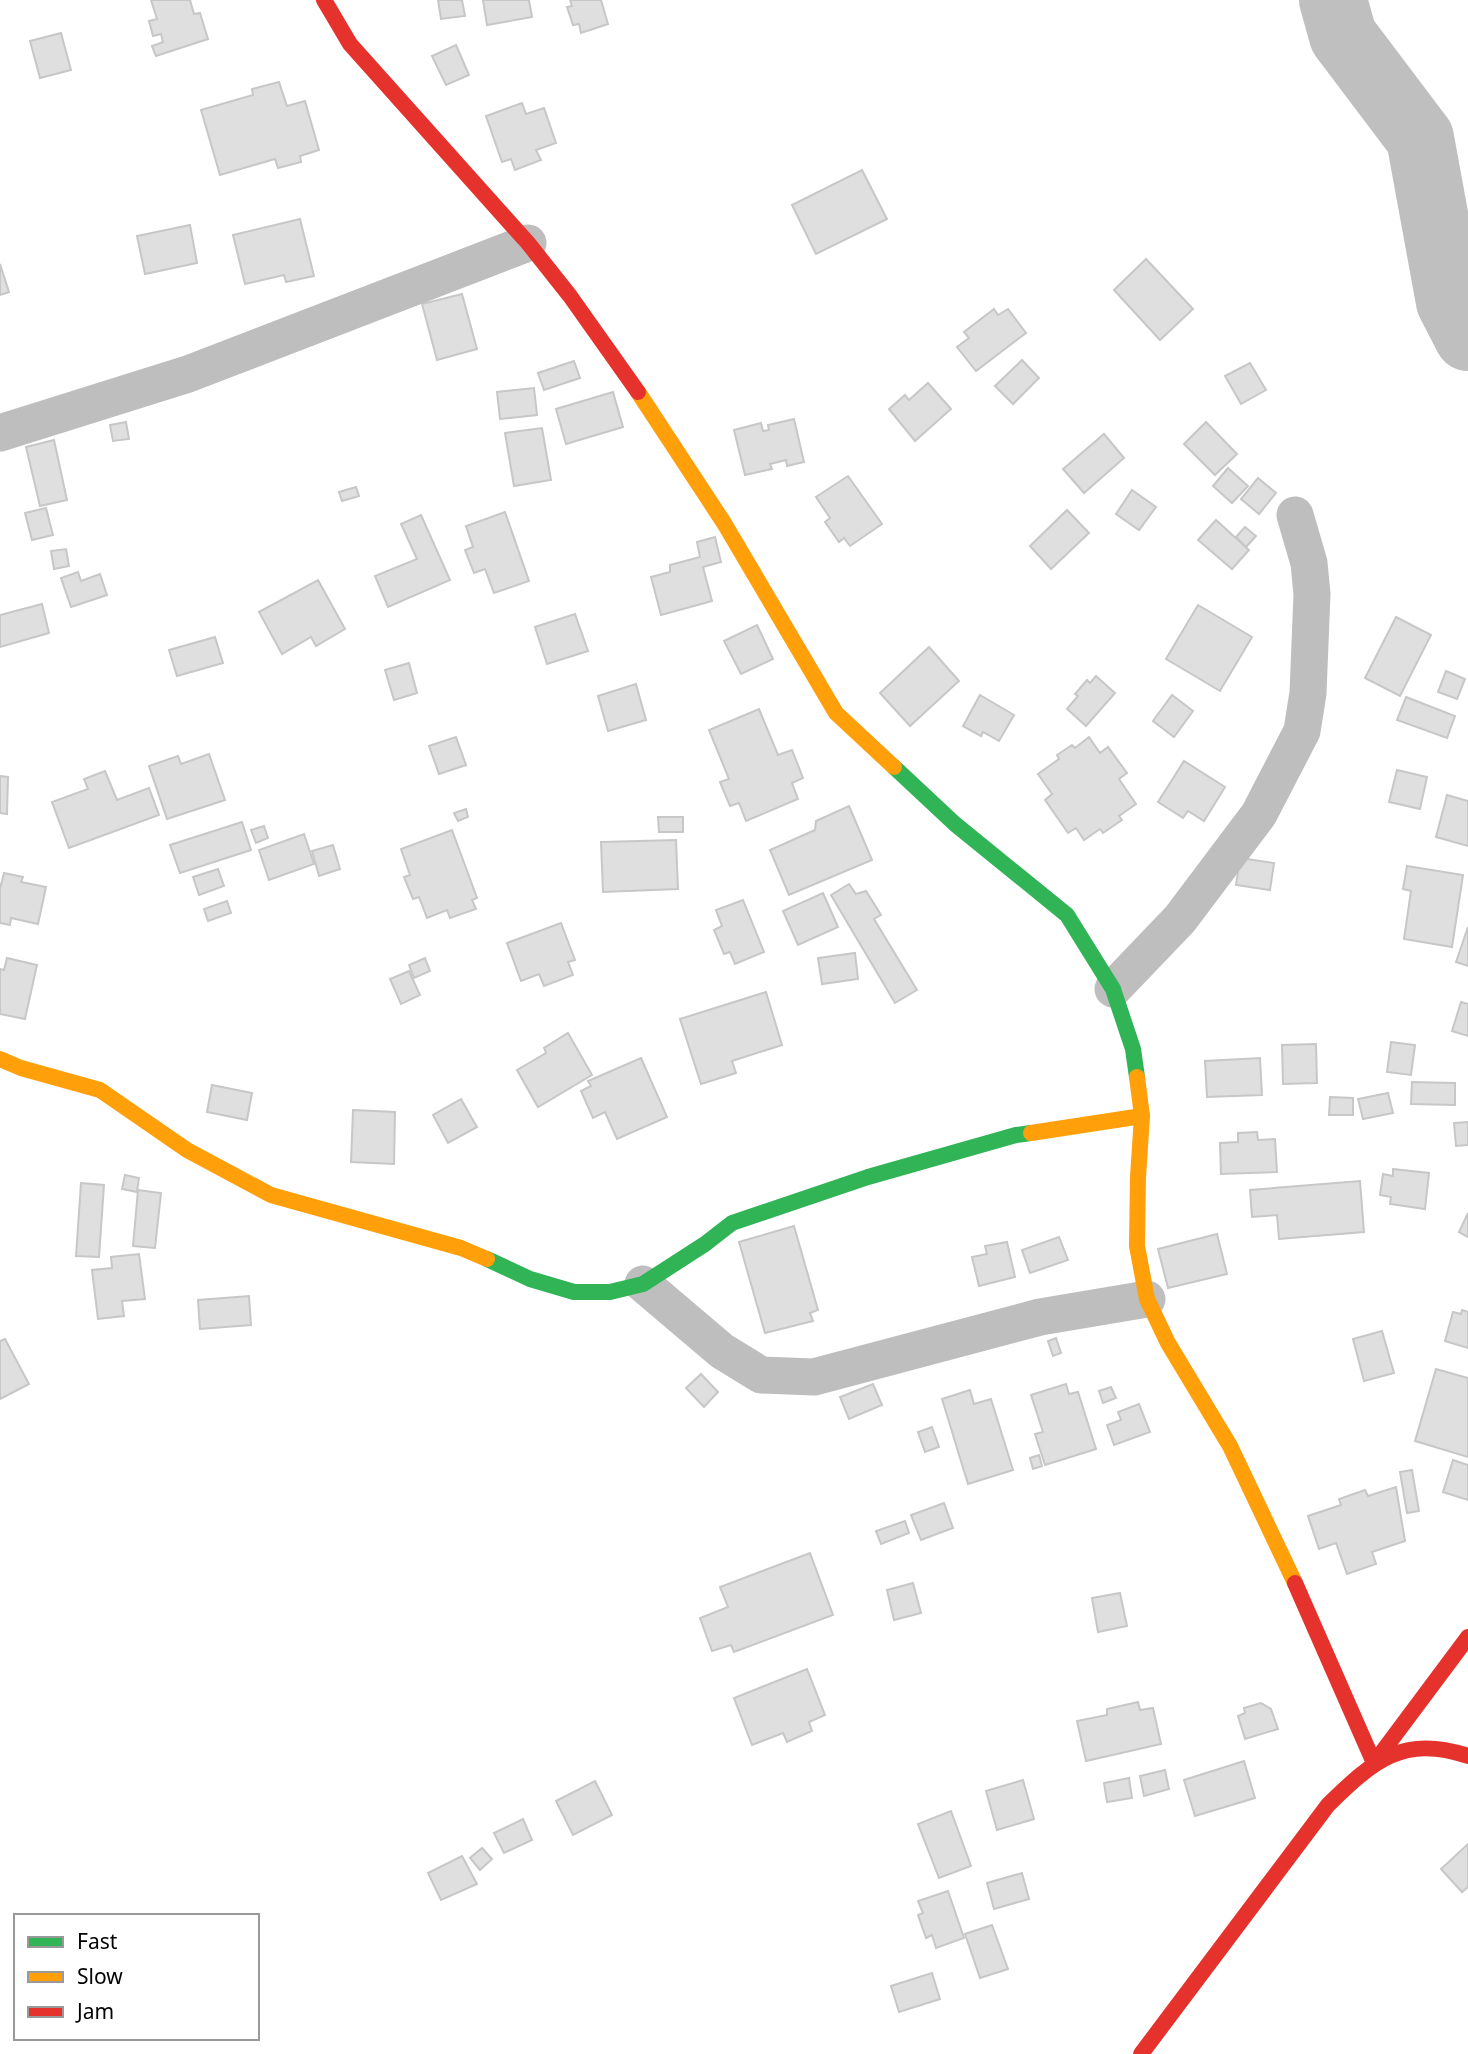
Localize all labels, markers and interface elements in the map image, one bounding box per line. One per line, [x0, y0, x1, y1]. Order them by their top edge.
legend [14, 1914, 259, 2040]
text: Fast [77, 1927, 118, 1955]
text: Slow [77, 1962, 123, 1990]
text: Jam [75, 1997, 114, 2025]

